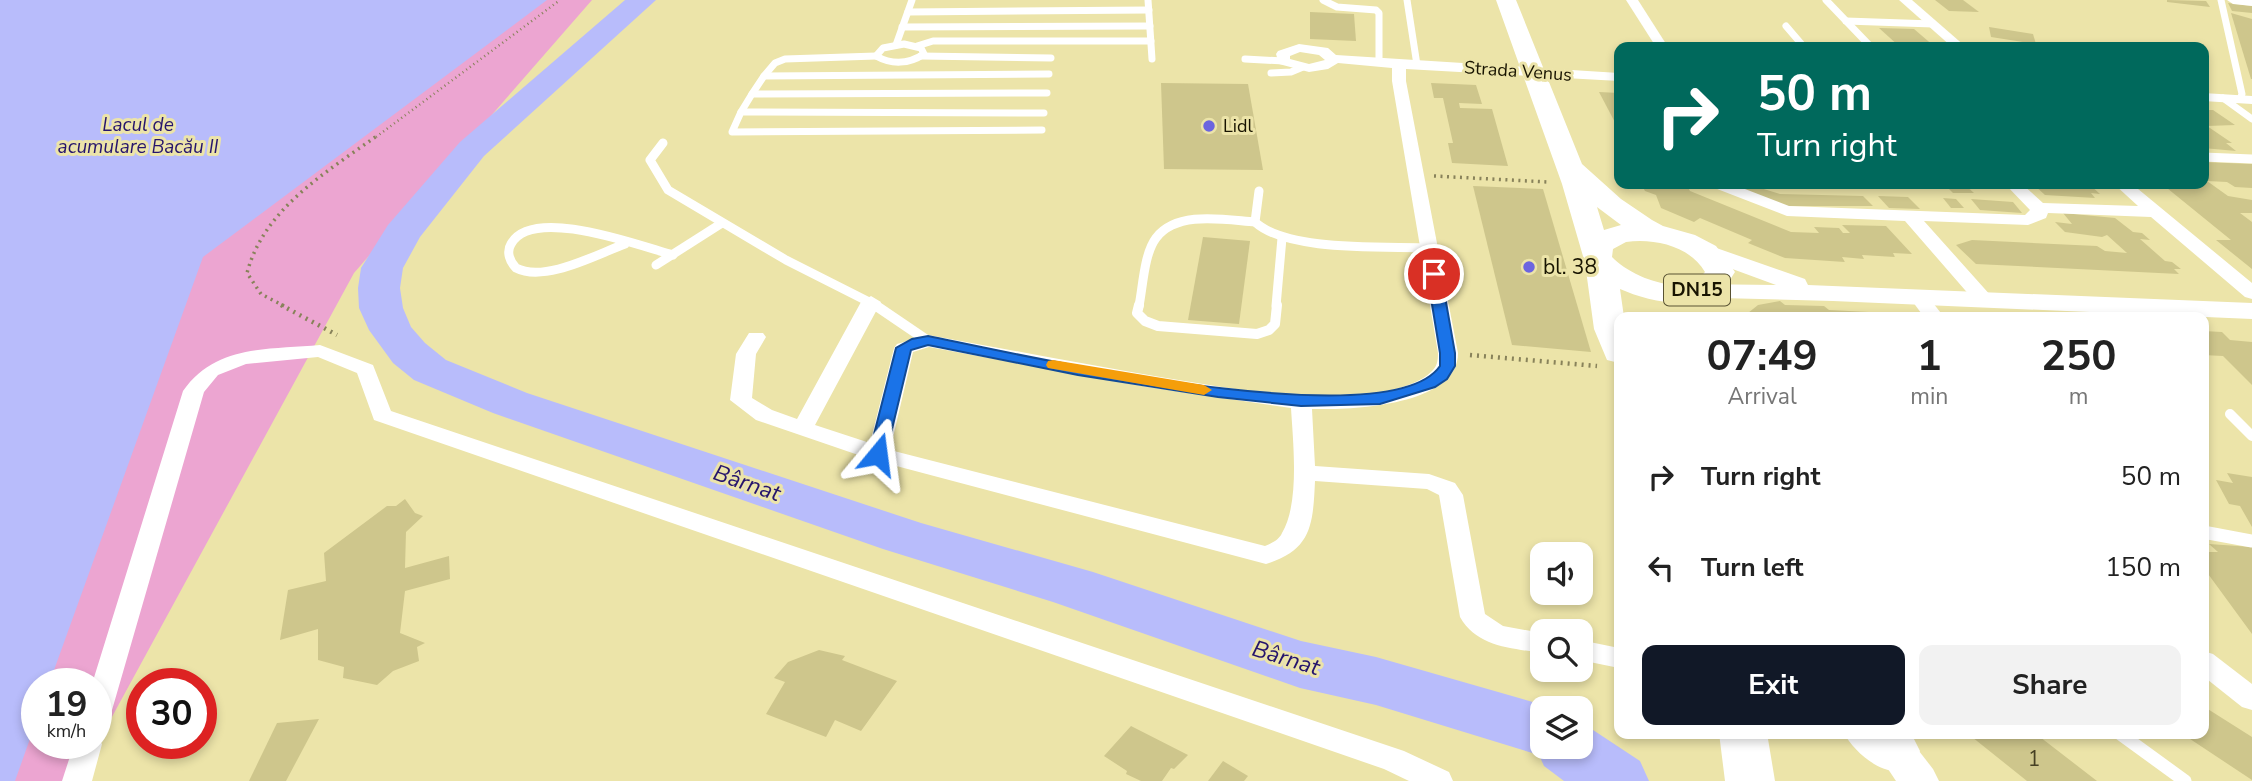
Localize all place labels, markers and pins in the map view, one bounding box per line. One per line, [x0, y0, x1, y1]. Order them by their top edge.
place label: Lidl [1223, 114, 1253, 138]
marker: Lidl [1201, 118, 1217, 134]
pin [1404, 244, 1464, 304]
place label: bl. 38 [1543, 253, 1597, 281]
marker: bl. 38 [1521, 259, 1537, 275]

